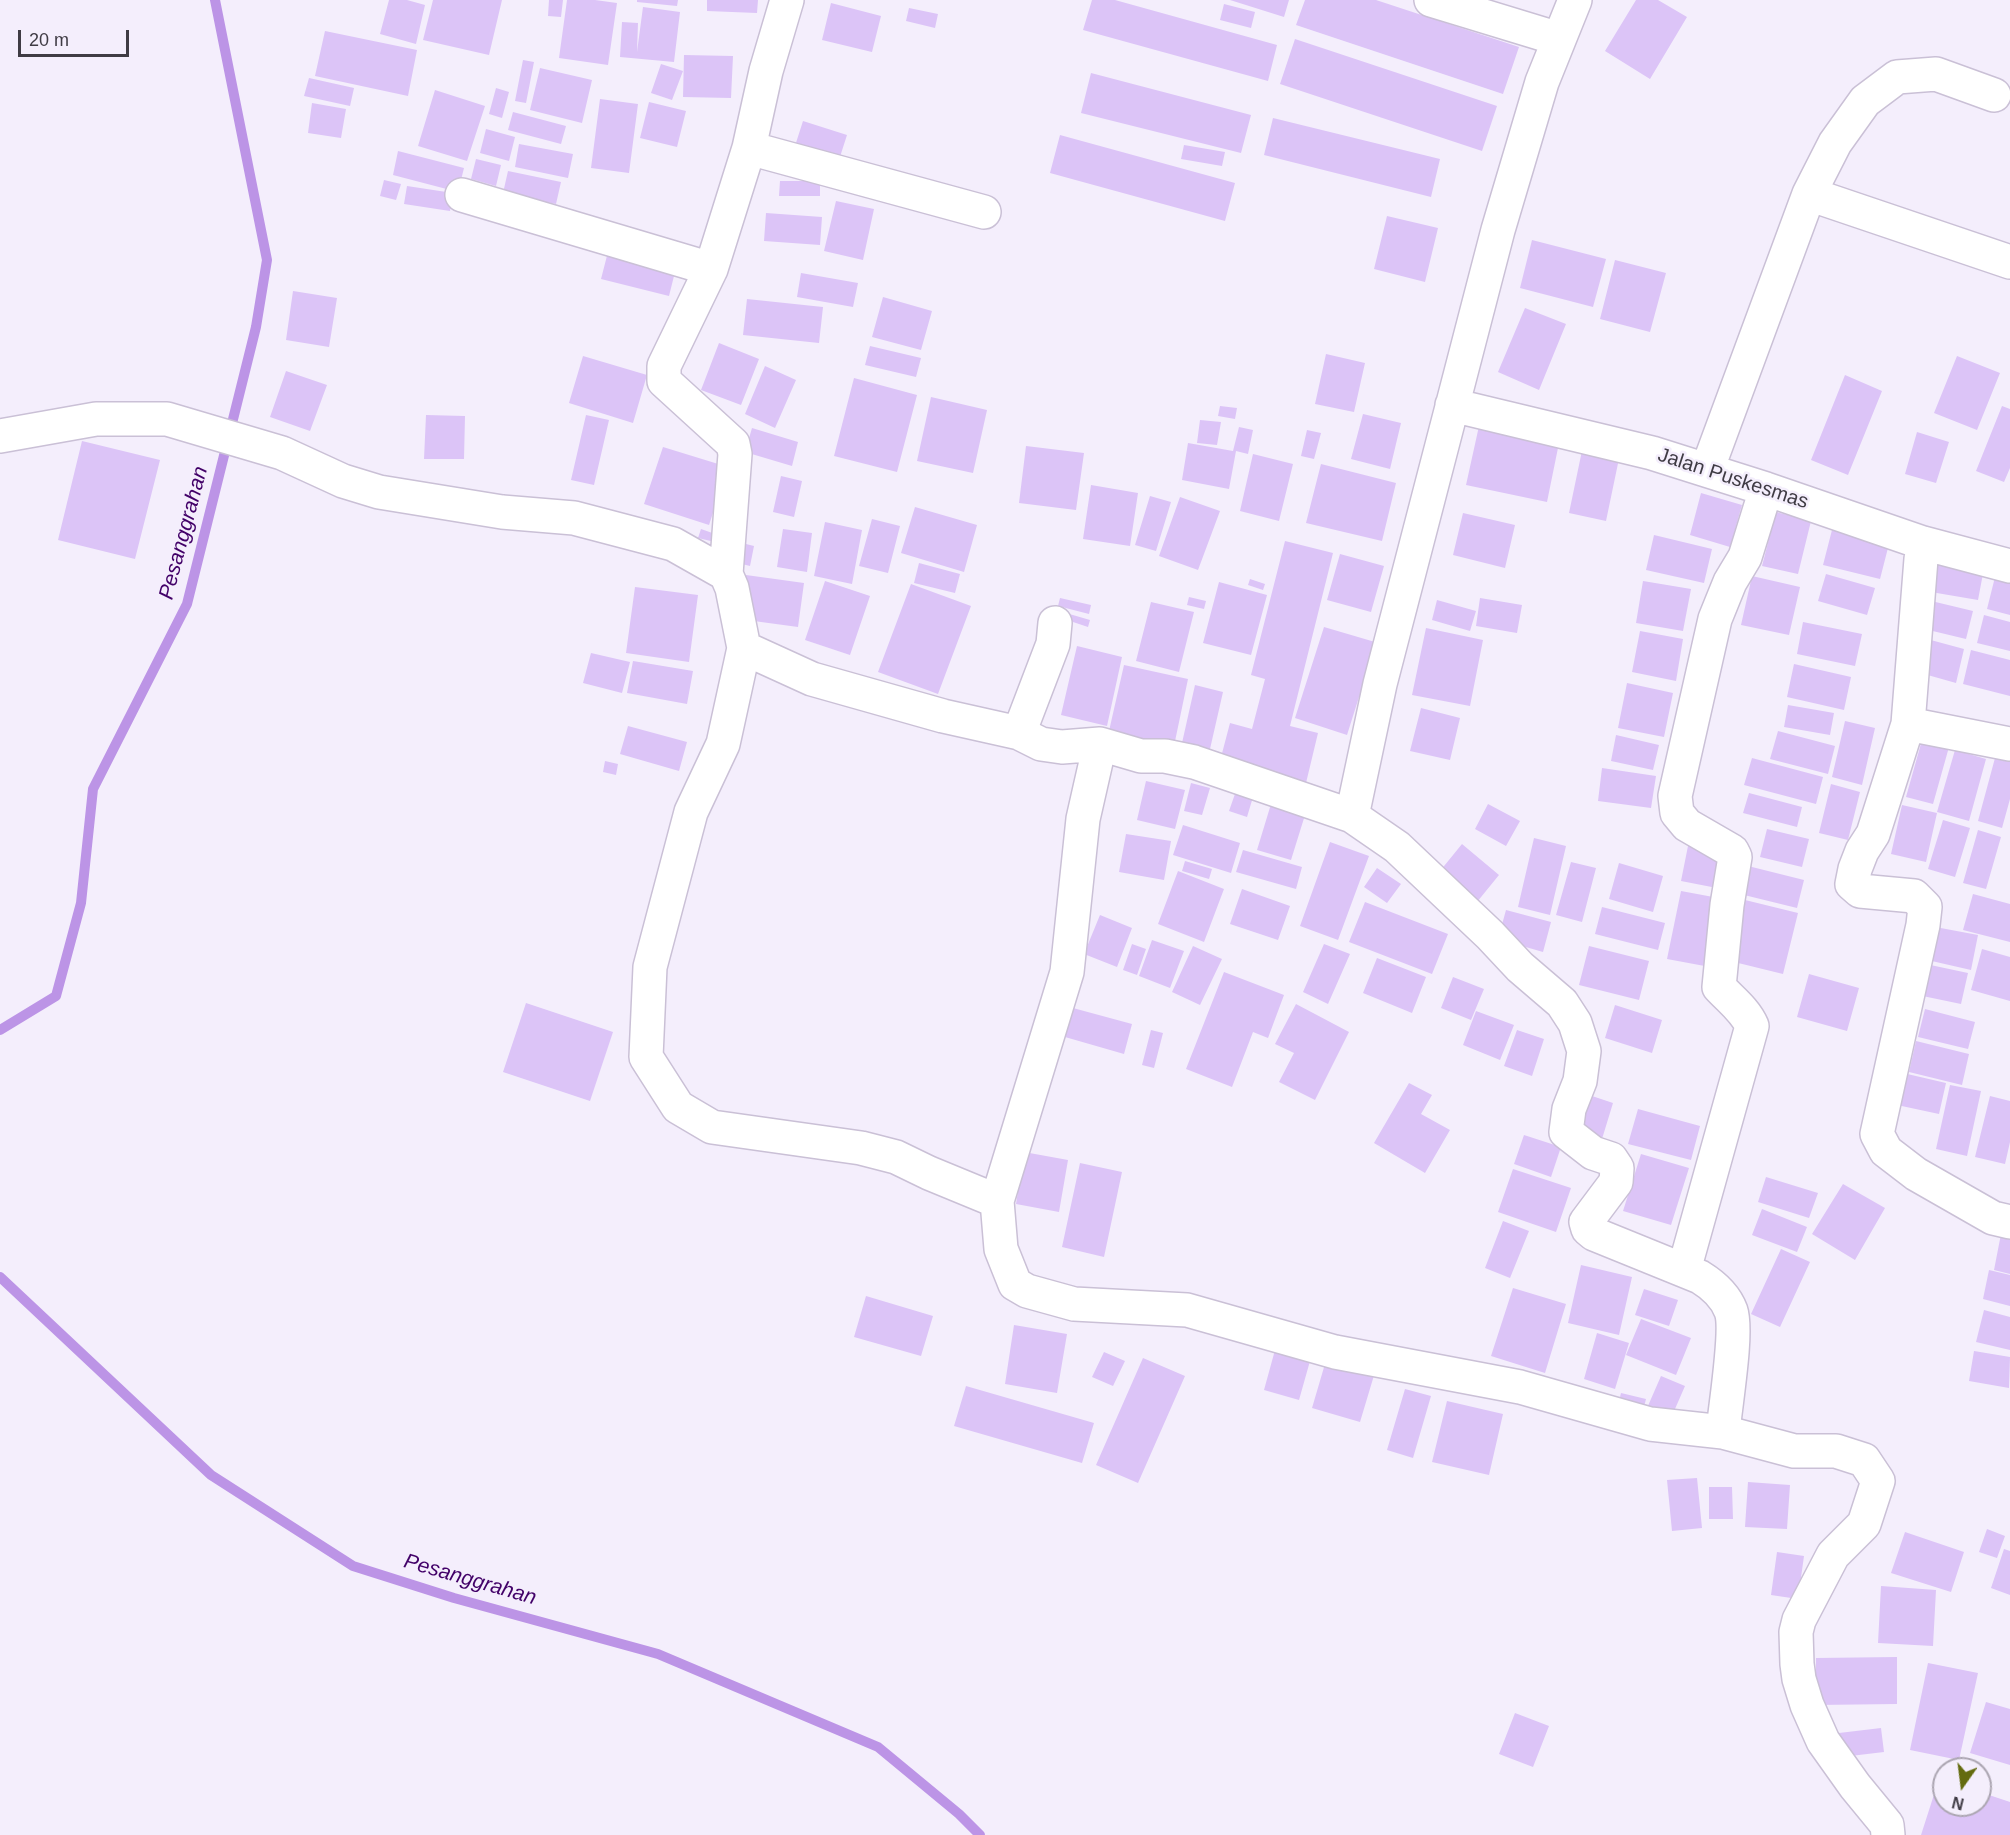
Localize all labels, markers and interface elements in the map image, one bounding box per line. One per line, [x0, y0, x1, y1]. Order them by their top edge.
scale bar [21, 18, 132, 56]
text: 20 m [29, 30, 69, 50]
street label: Jalan Puskesmas [1655, 443, 1811, 515]
water label: Pesanggrahan [154, 464, 214, 602]
water label: Pesanggrahan [401, 1549, 539, 1611]
north arrow [1932, 1757, 1992, 1817]
text: N [1950, 1793, 1966, 1813]

